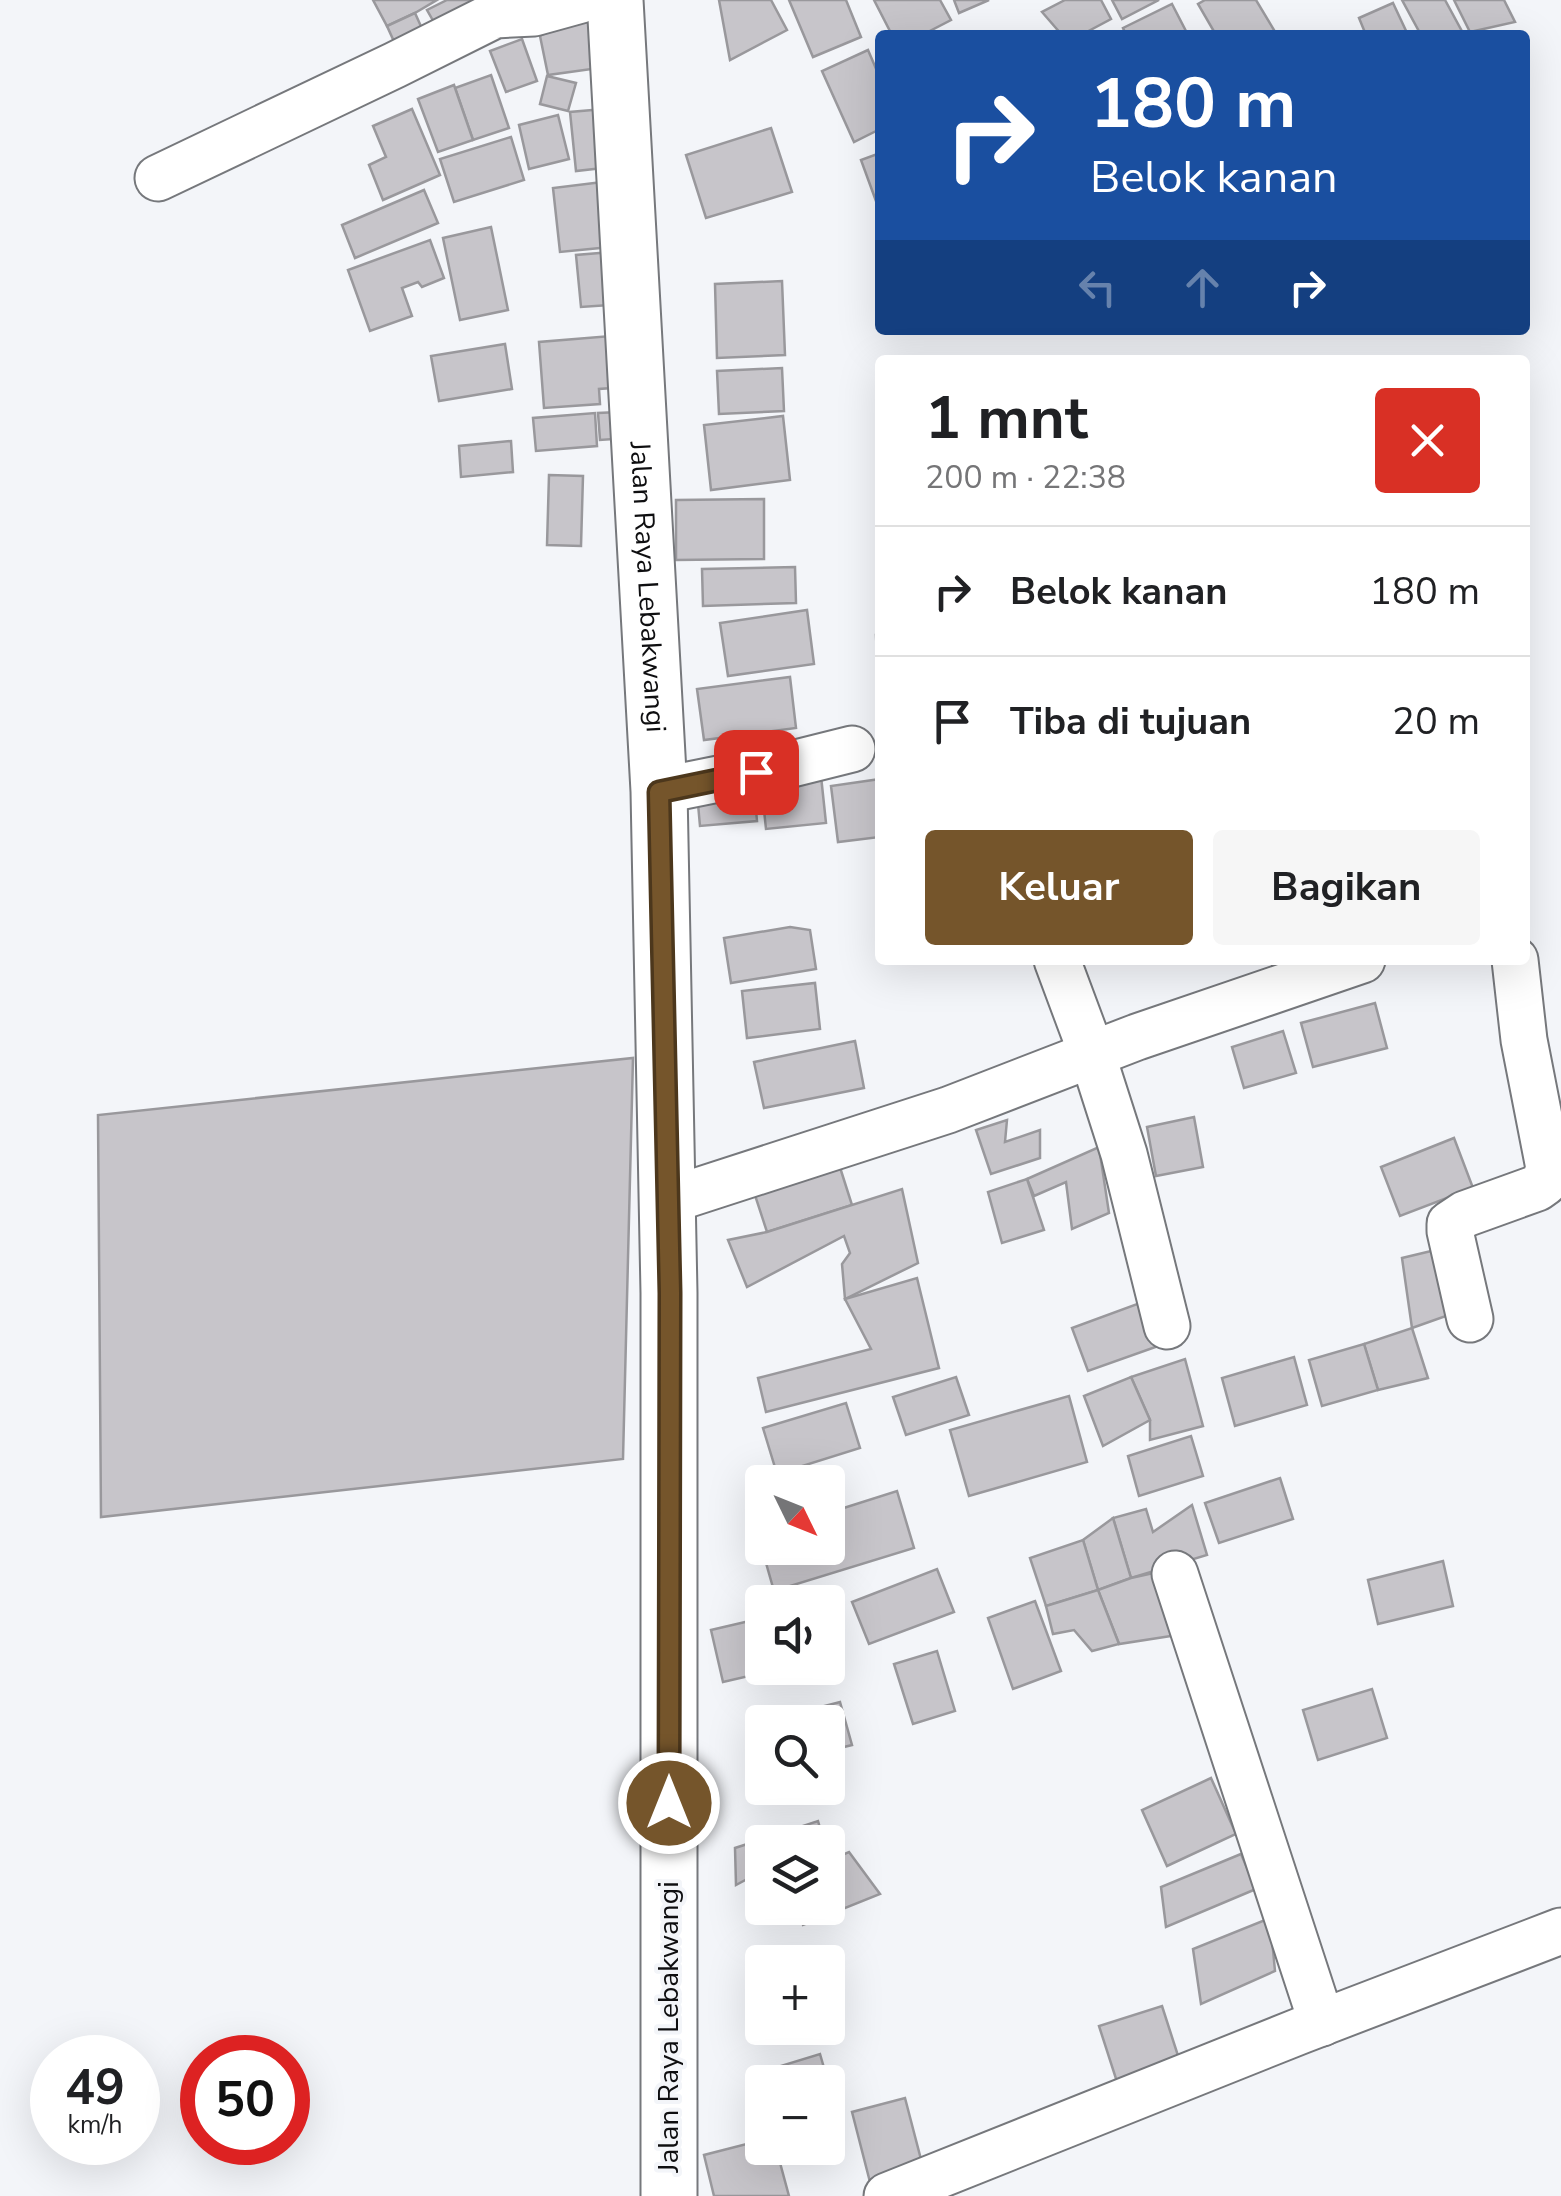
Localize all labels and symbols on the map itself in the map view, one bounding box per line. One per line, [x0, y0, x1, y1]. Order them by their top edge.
street label: Jalan Raya Lebakwangi [621, 440, 675, 734]
pin [714, 730, 799, 815]
north arrow [745, 1465, 845, 1565]
position arrow [617, 1751, 721, 1855]
street label: Jalan Raya Lebakwangi [650, 1881, 688, 2174]
speed limit sign: 50 [180, 2035, 310, 2165]

